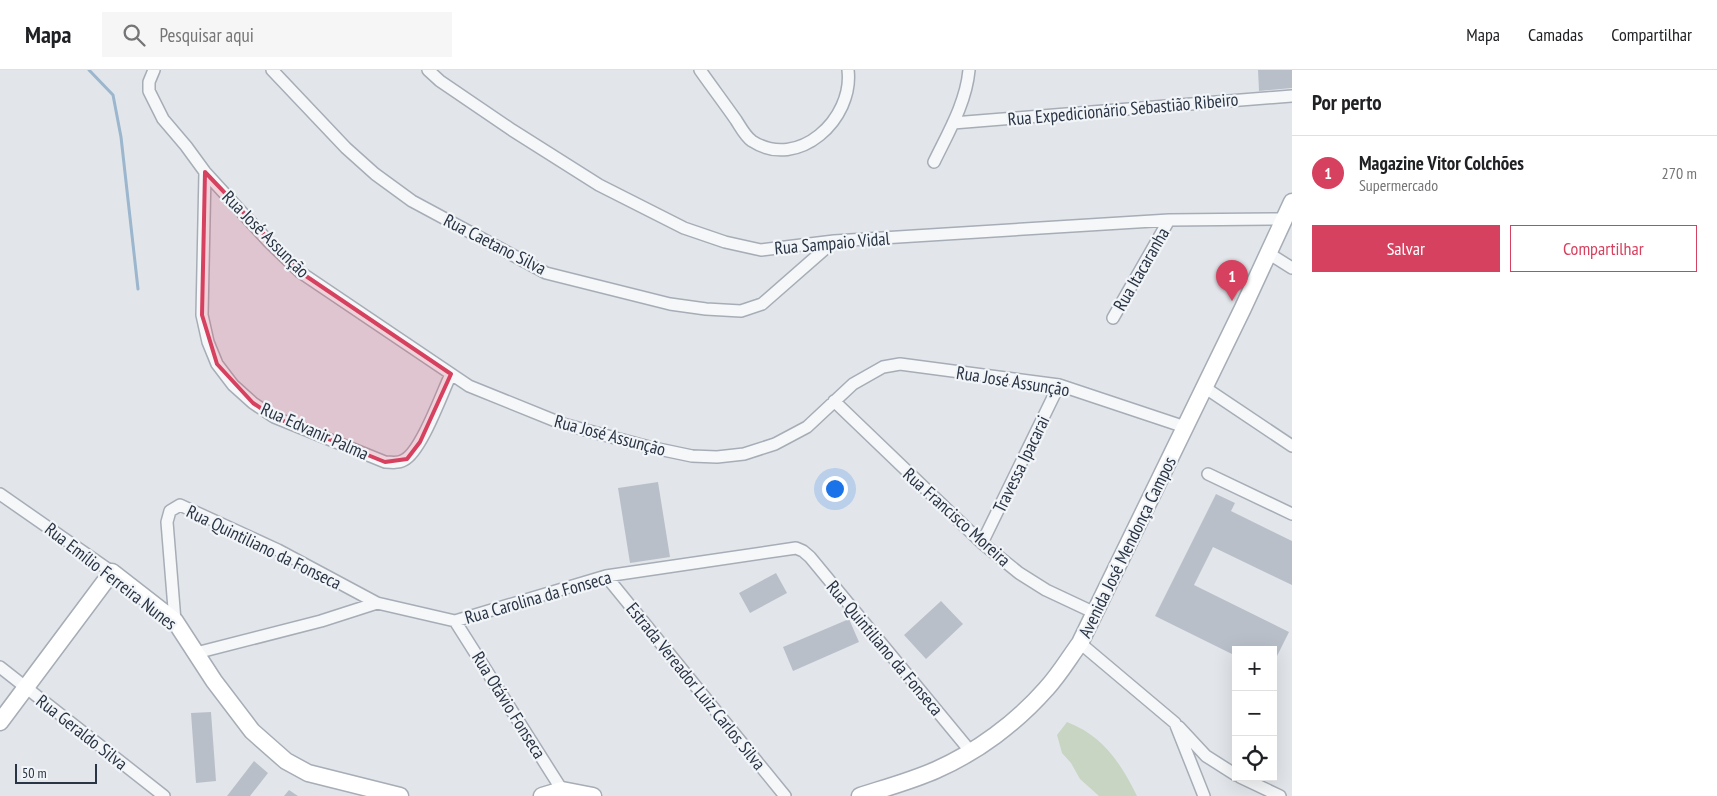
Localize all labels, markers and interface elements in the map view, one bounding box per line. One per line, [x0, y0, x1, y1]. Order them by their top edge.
search box [102, 12, 452, 57]
text: Mapa [25, 19, 72, 50]
icon: search [120, 21, 148, 49]
text: Pesquisar aqui [160, 23, 254, 47]
text: Mapa [1466, 23, 1500, 46]
text: Camadas [1528, 23, 1583, 46]
text: Compartilhar [1611, 23, 1692, 46]
street label: Rua Expedicionário Sebastião Ribeiro [1007, 87, 1240, 131]
text: Por perto [1312, 89, 1382, 116]
text: Magazine Vitor Colchões [1359, 151, 1524, 175]
text: 1 [1324, 163, 1332, 183]
text: 270 m [1662, 163, 1697, 183]
text: Supermercado [1359, 175, 1438, 195]
street label: Rua José Assunção [217, 185, 315, 283]
street label: Rua Caetano Silva [440, 208, 550, 280]
street label: Rua Itacaranha [1108, 223, 1174, 315]
button: Salvar [1312, 225, 1500, 272]
button: Compartilhar [1510, 225, 1697, 272]
street label: Rua Sampaio Vidal [773, 226, 891, 259]
pin: 1 [1216, 260, 1248, 301]
street label: Rua José Assunção [955, 361, 1071, 401]
street label: Rua Edvanir Palma [257, 397, 373, 465]
street label: Rua José Assunção [552, 409, 668, 461]
street label: Travessa Ipacarai [988, 412, 1054, 516]
street label: Avenida José Mendonça Campos [1073, 453, 1181, 641]
street label: Rua Francisco Moreira [899, 463, 1015, 571]
your location [822, 476, 848, 502]
street label: Rua Quintiliano da Fonseca [183, 500, 345, 594]
street label: Rua Emílio Ferreira Nunes [40, 517, 182, 635]
street label: Rua Carolina da Fonseca [462, 565, 614, 629]
street label: Rua Quintiliano da Fonseca [822, 576, 948, 720]
street label: Estrada Vereador Luiz Carlos Silva [621, 598, 771, 774]
map controls [1232, 646, 1277, 781]
button: + [1232, 646, 1277, 691]
street label: Rua Otávio Fonseca [467, 647, 551, 763]
street label: Rua Geraldo Silva [32, 689, 132, 775]
button: − [1232, 691, 1277, 736]
button: locate [1232, 736, 1277, 781]
scale bar [15, 761, 98, 784]
text: 50 m [22, 764, 47, 782]

